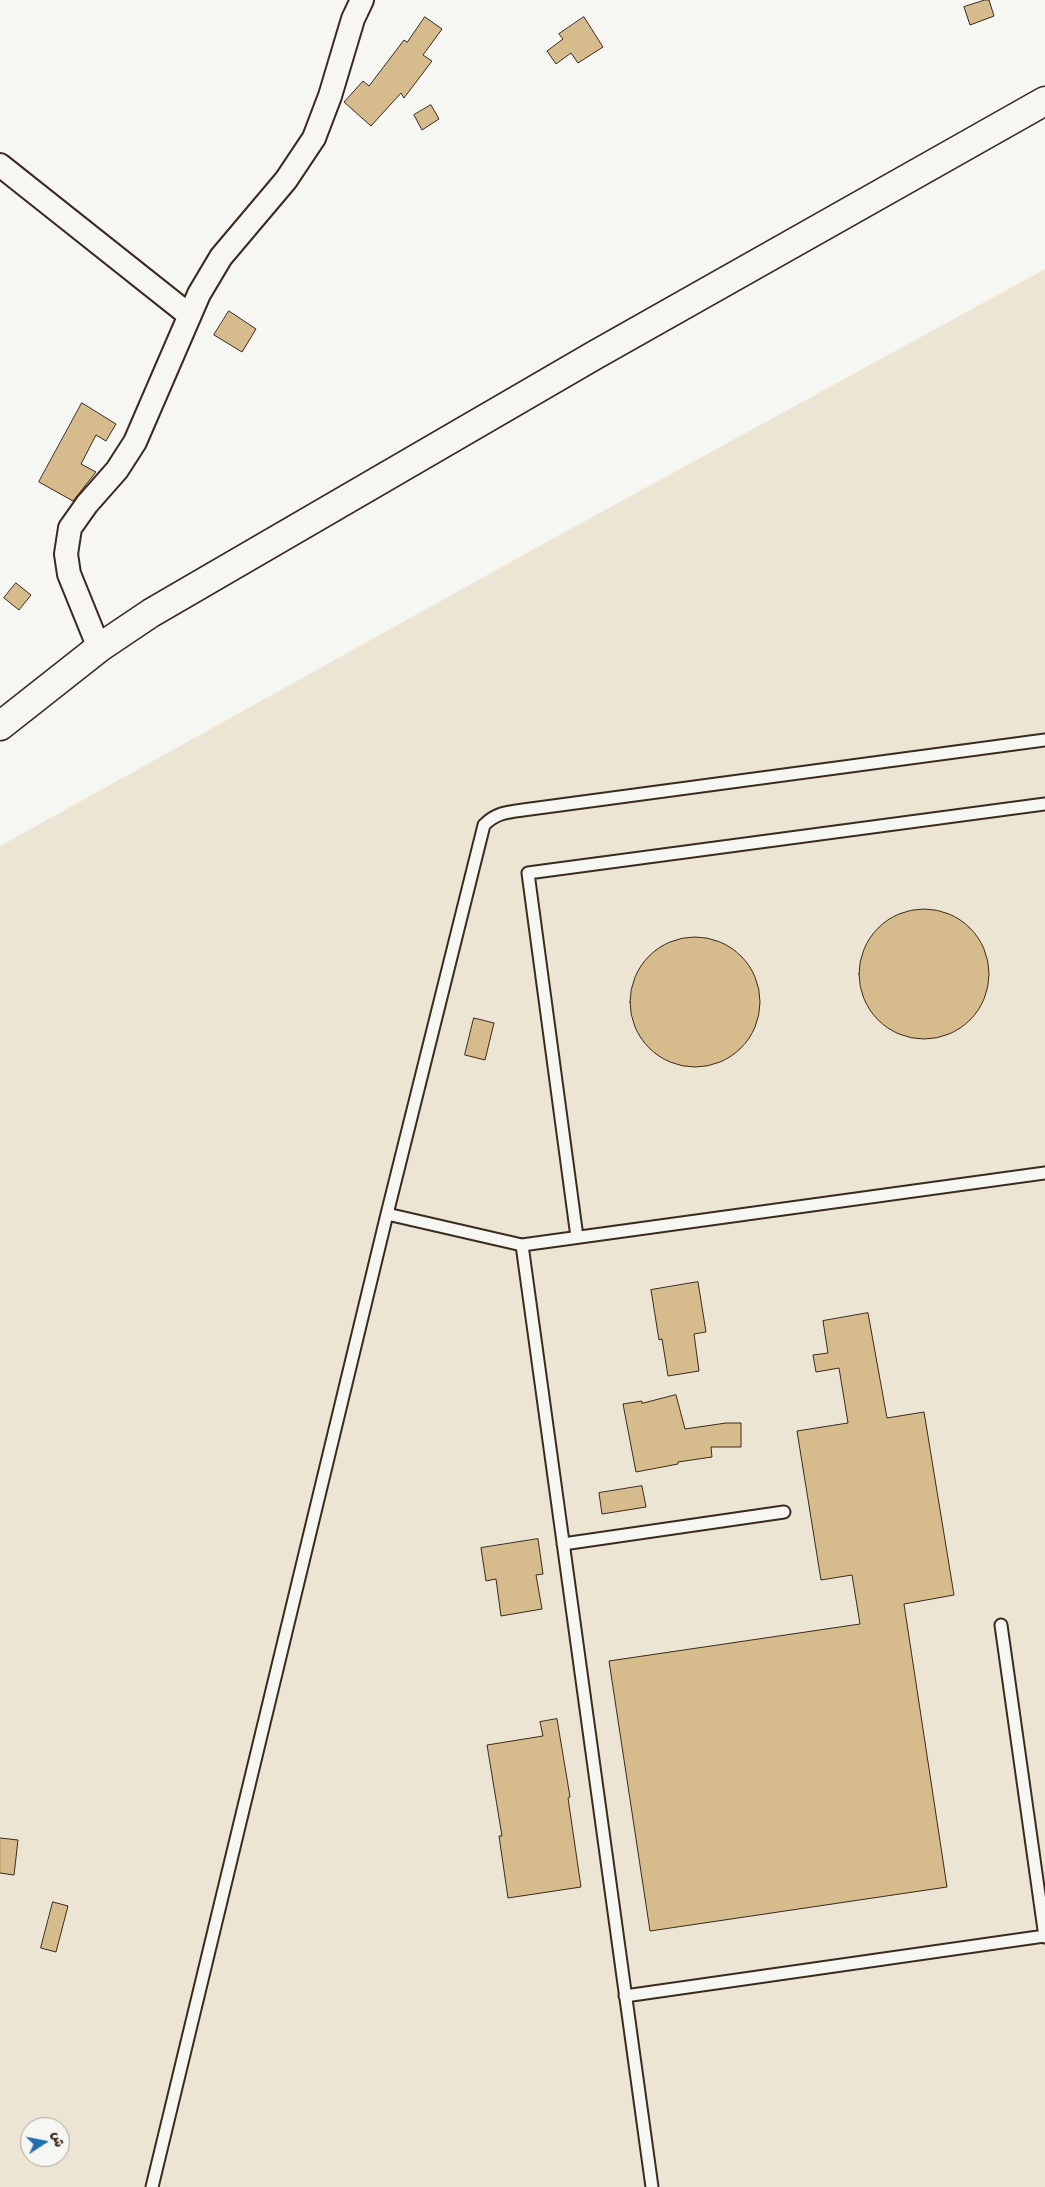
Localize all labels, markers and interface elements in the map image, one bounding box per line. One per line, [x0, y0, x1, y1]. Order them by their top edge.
north arrow [20, 2117, 70, 2167]
text: ش [47, 2130, 71, 2149]

